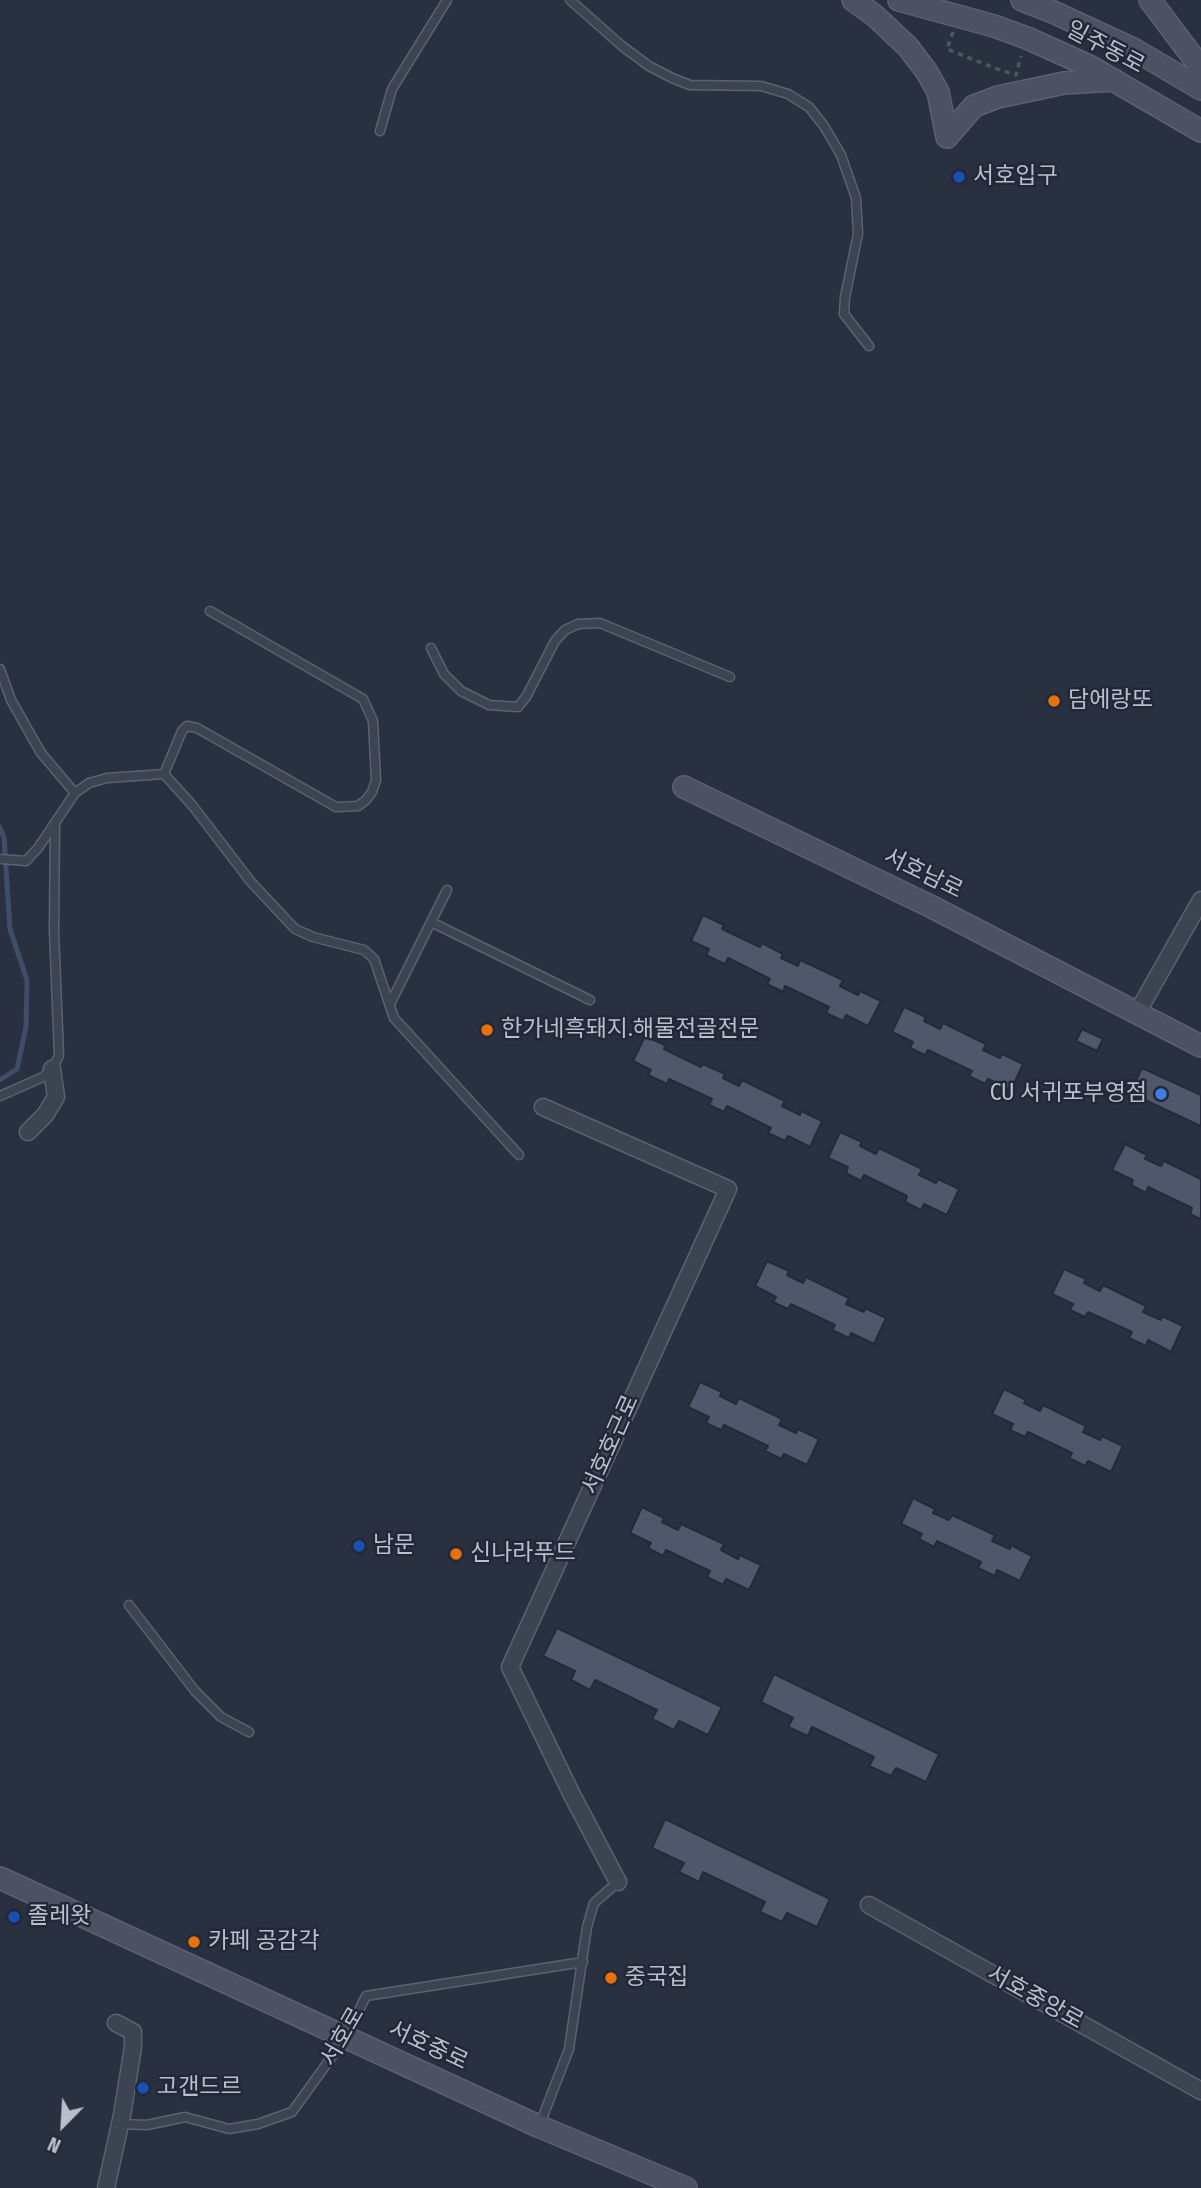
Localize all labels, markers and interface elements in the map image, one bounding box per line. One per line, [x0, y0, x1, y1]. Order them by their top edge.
street label: 일주동로 [1061, 16, 1149, 80]
place label: 서호입구 [973, 163, 1058, 191]
marker: 서호입구 [951, 169, 967, 185]
place label: 담에랑또 [1068, 687, 1153, 715]
marker: 담에랑또 [1046, 693, 1062, 709]
street label: 서호남로 [879, 843, 967, 905]
place label: 한가네흑돼지.해물전골전문 [501, 1016, 760, 1044]
marker: 한가네흑돼지.해물전골전문 [479, 1022, 495, 1038]
place label: CU 서귀포부영점 [990, 1080, 1147, 1108]
marker: CU 서귀포부영점 [1153, 1086, 1169, 1102]
street label: 서호호근로 [577, 1391, 645, 1499]
place label: 남문 [373, 1532, 415, 1560]
marker: 남문 [351, 1538, 367, 1554]
place label: 신나라푸드 [470, 1540, 576, 1568]
marker: 신나라푸드 [448, 1546, 464, 1562]
place label: 졸레왓 [28, 1903, 91, 1931]
marker: 졸레왓 [6, 1909, 22, 1925]
place label: 카페 공감각 [208, 1928, 319, 1956]
marker: 카페 공감각 [186, 1934, 202, 1950]
street label: 서호중앙로 [982, 1960, 1088, 2036]
place label: 중국집 [625, 1964, 688, 1992]
marker: 중국집 [603, 1970, 619, 1986]
street label: 서호로 [315, 2003, 371, 2071]
street label: 서호중로 [384, 2016, 472, 2076]
place label: 고갠드르 [157, 2074, 242, 2102]
marker: 고갠드르 [135, 2080, 151, 2096]
north arrow [28, 2090, 98, 2160]
text: N [44, 2132, 64, 2157]

